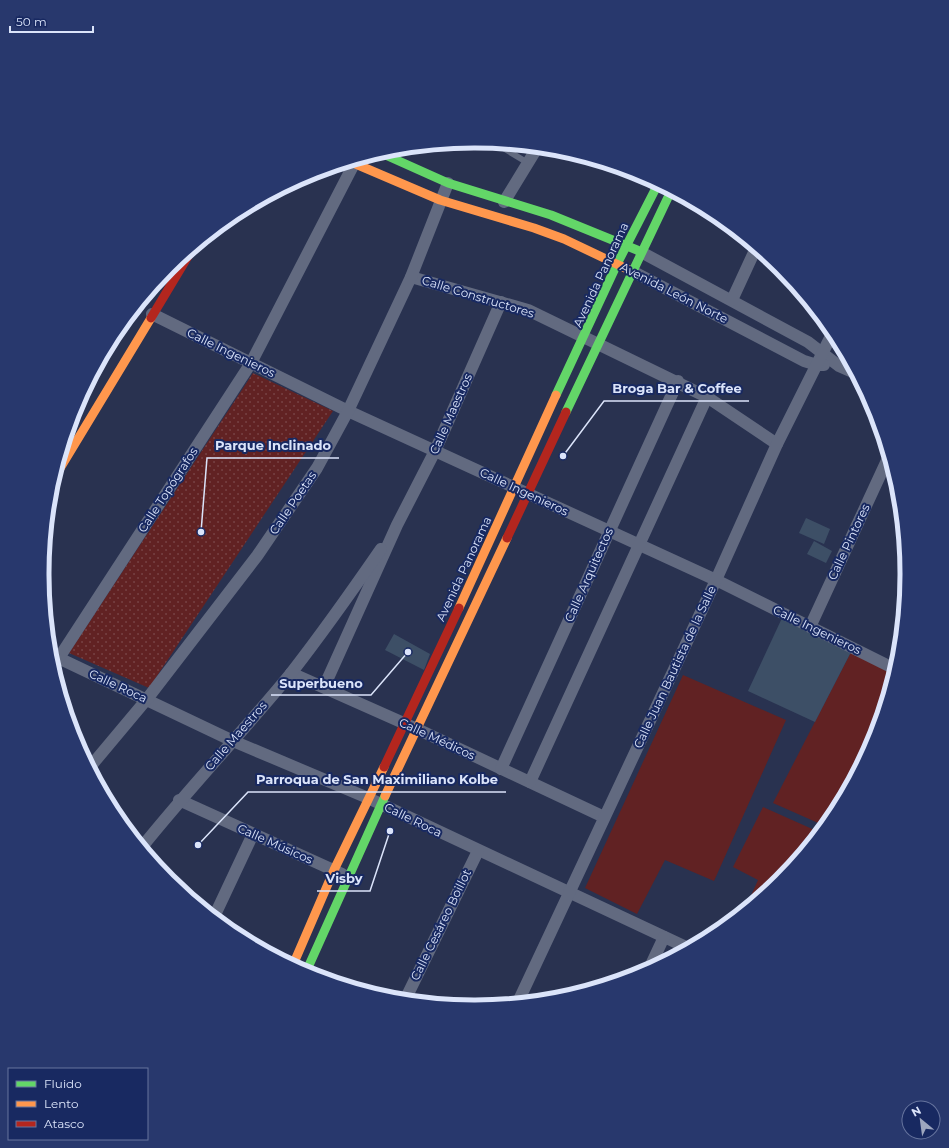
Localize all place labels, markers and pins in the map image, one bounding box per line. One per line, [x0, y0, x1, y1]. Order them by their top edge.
callout: Broga Bar & Coffee [604, 376, 749, 401]
callout: Parque Inclinado [207, 433, 339, 458]
callout: Superbueno [271, 670, 371, 695]
callout: Parroqua de San Maximiliano Kolbe [248, 767, 506, 792]
callout: Visby [317, 866, 370, 891]

